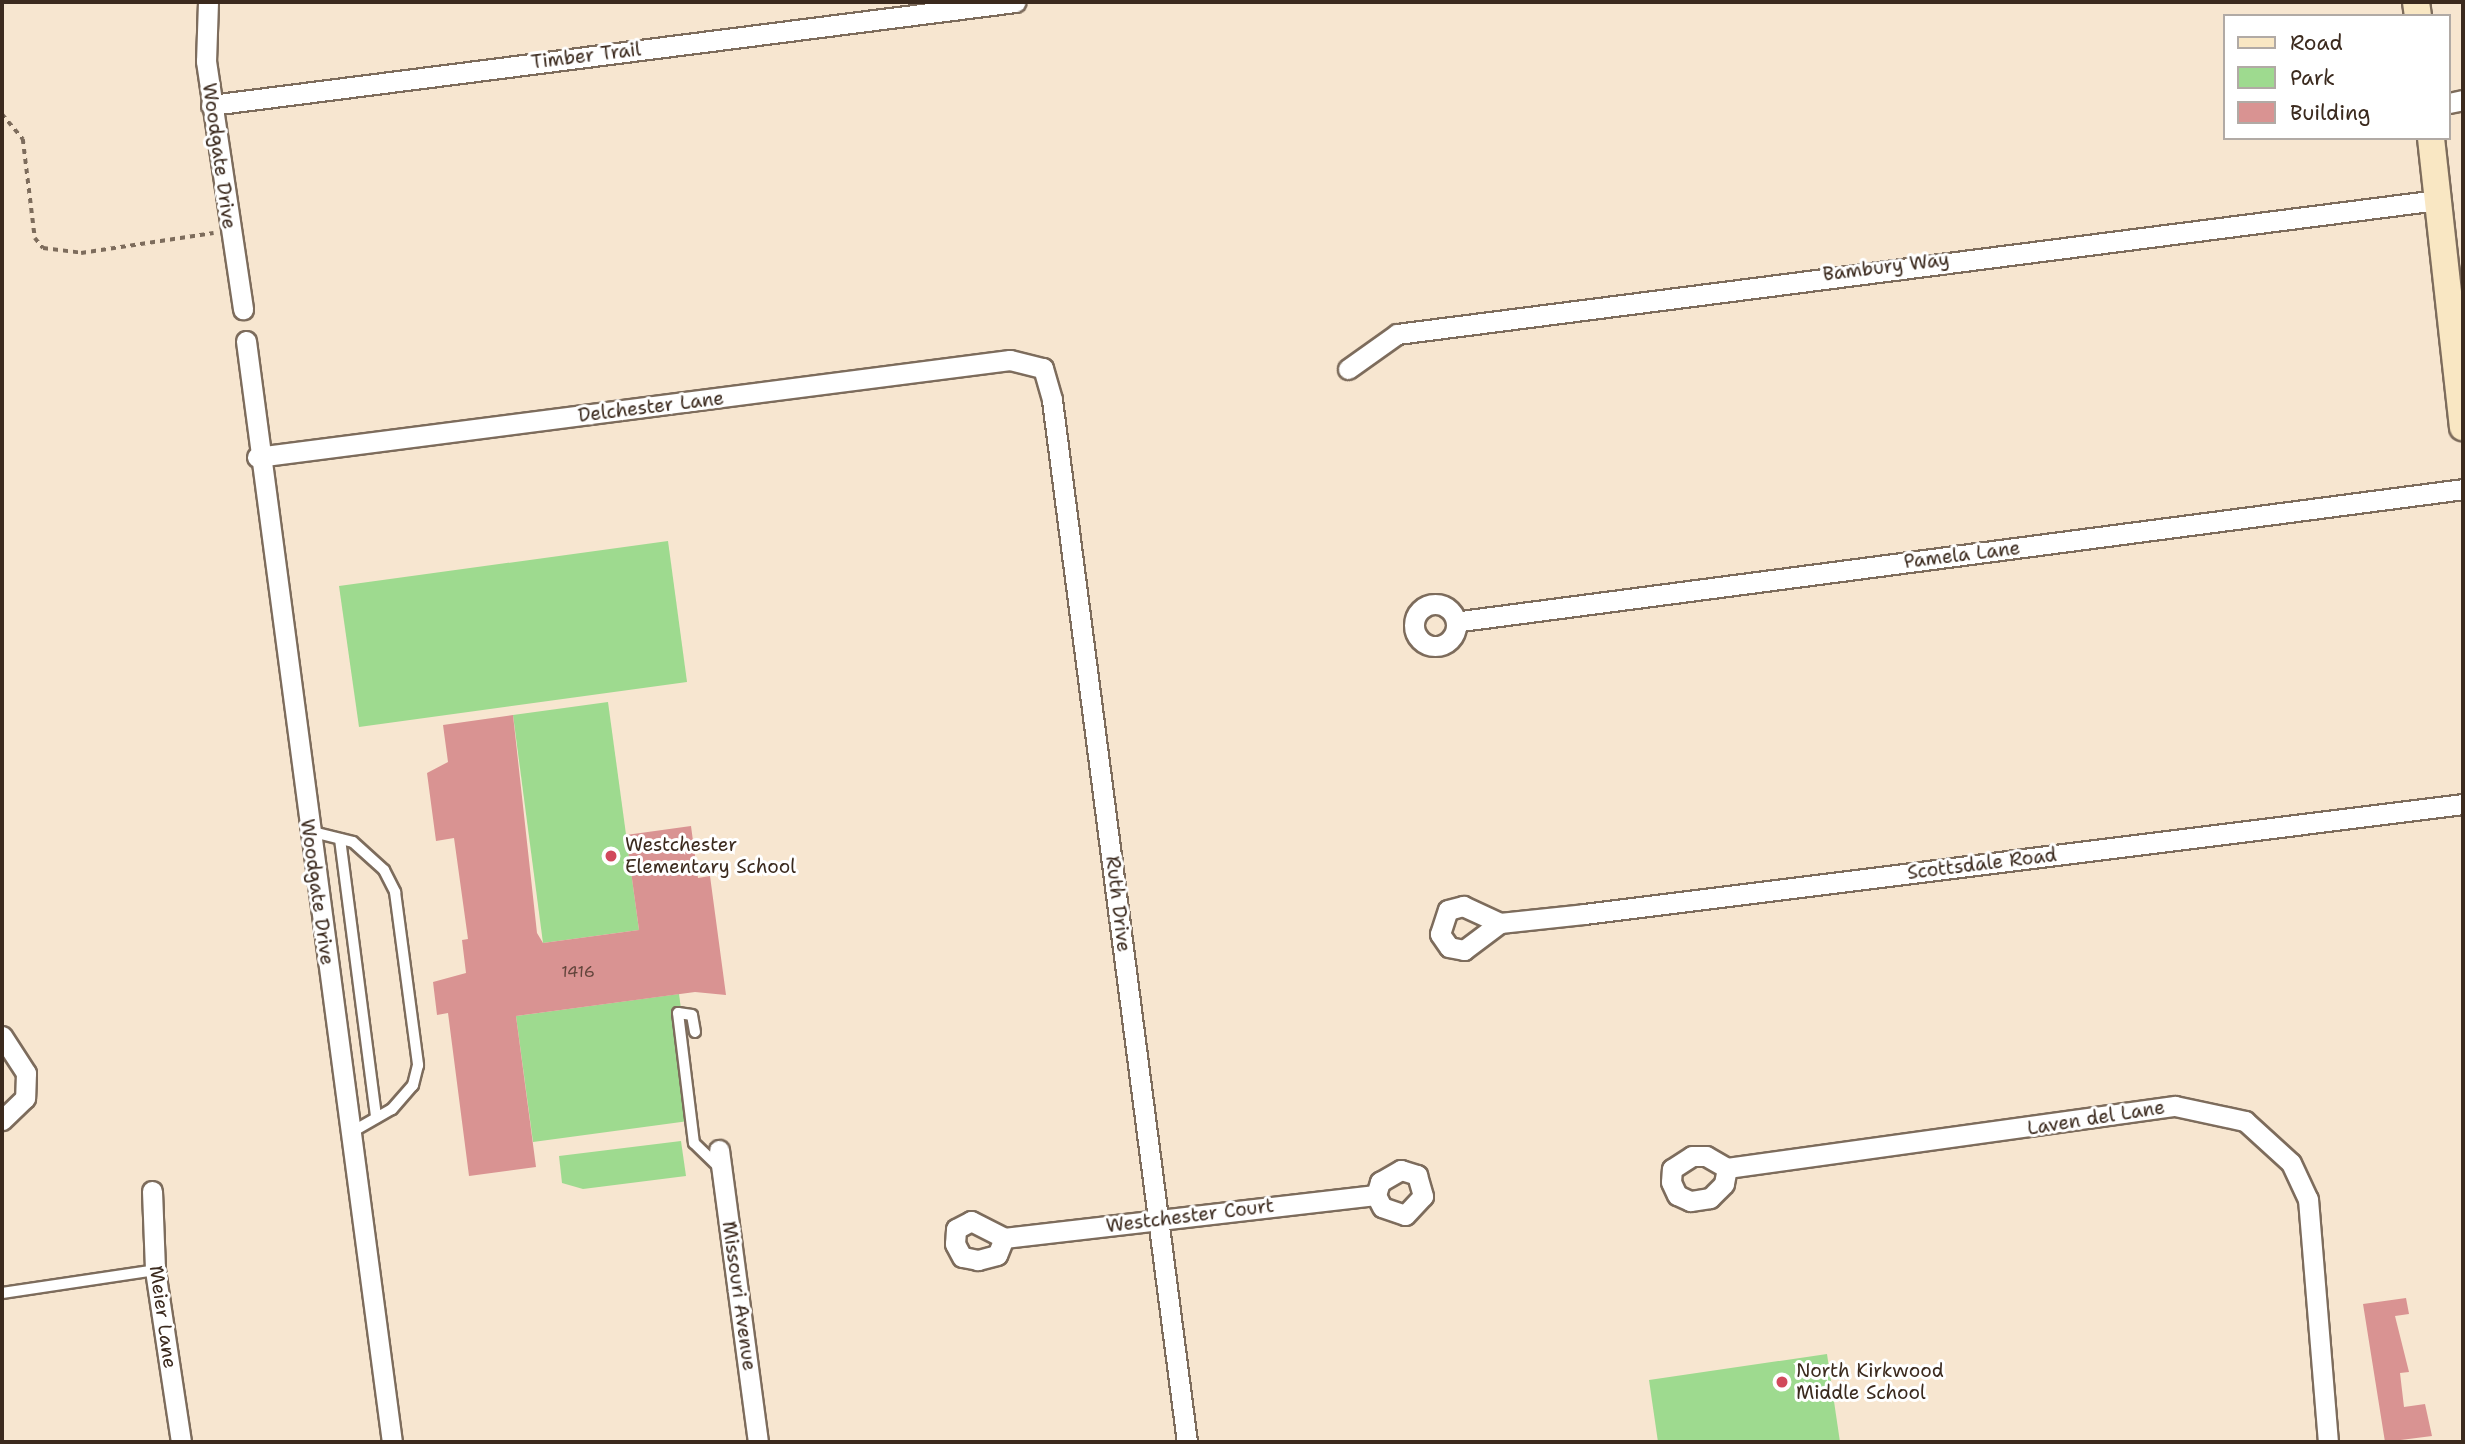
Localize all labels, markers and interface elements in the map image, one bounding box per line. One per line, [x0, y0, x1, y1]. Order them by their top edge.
legend [2224, 14, 2451, 140]
text: Road [2290, 29, 2343, 57]
street label: Timber Trail [530, 38, 642, 74]
text: Park [2290, 64, 2335, 92]
street label: Woodgate Drive [197, 82, 241, 230]
text: Building [2290, 99, 2370, 127]
street label: Bambury Way [1822, 248, 1950, 286]
street label: Delchester Lane [577, 387, 725, 427]
street label: Pamela Lane [1903, 537, 2021, 573]
street label: Woodgate Drive [295, 818, 339, 966]
place label: Westchester Elementary School [625, 834, 796, 878]
street label: Scottsdale Road [1906, 844, 2058, 884]
marker: Westchester Elementary School [603, 848, 619, 864]
street label: Ruth Drive [1101, 855, 1135, 953]
house number: 1416 [561, 962, 595, 982]
street label: Laven del Lane [2026, 1096, 2166, 1140]
street label: Westchester Court [1105, 1194, 1275, 1238]
street label: Missouri Avenue [717, 1220, 761, 1372]
street label: Meier Lane [144, 1264, 182, 1370]
place label: North Kirkwood Middle School [1796, 1360, 1944, 1404]
marker: North Kirkwood Middle School [1774, 1374, 1790, 1390]

